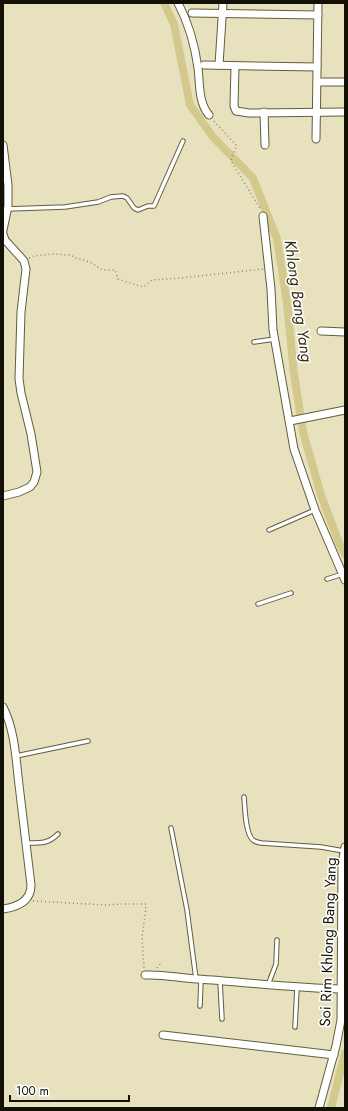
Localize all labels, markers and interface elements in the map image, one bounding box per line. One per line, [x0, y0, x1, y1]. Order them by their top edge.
water label: Khlong Bang Yang [279, 239, 318, 364]
street label: Soi Rim Khlong Bang Yang [314, 857, 342, 1027]
scale bar [10, 1077, 129, 1103]
text: 100 m [16, 1082, 49, 1100]

